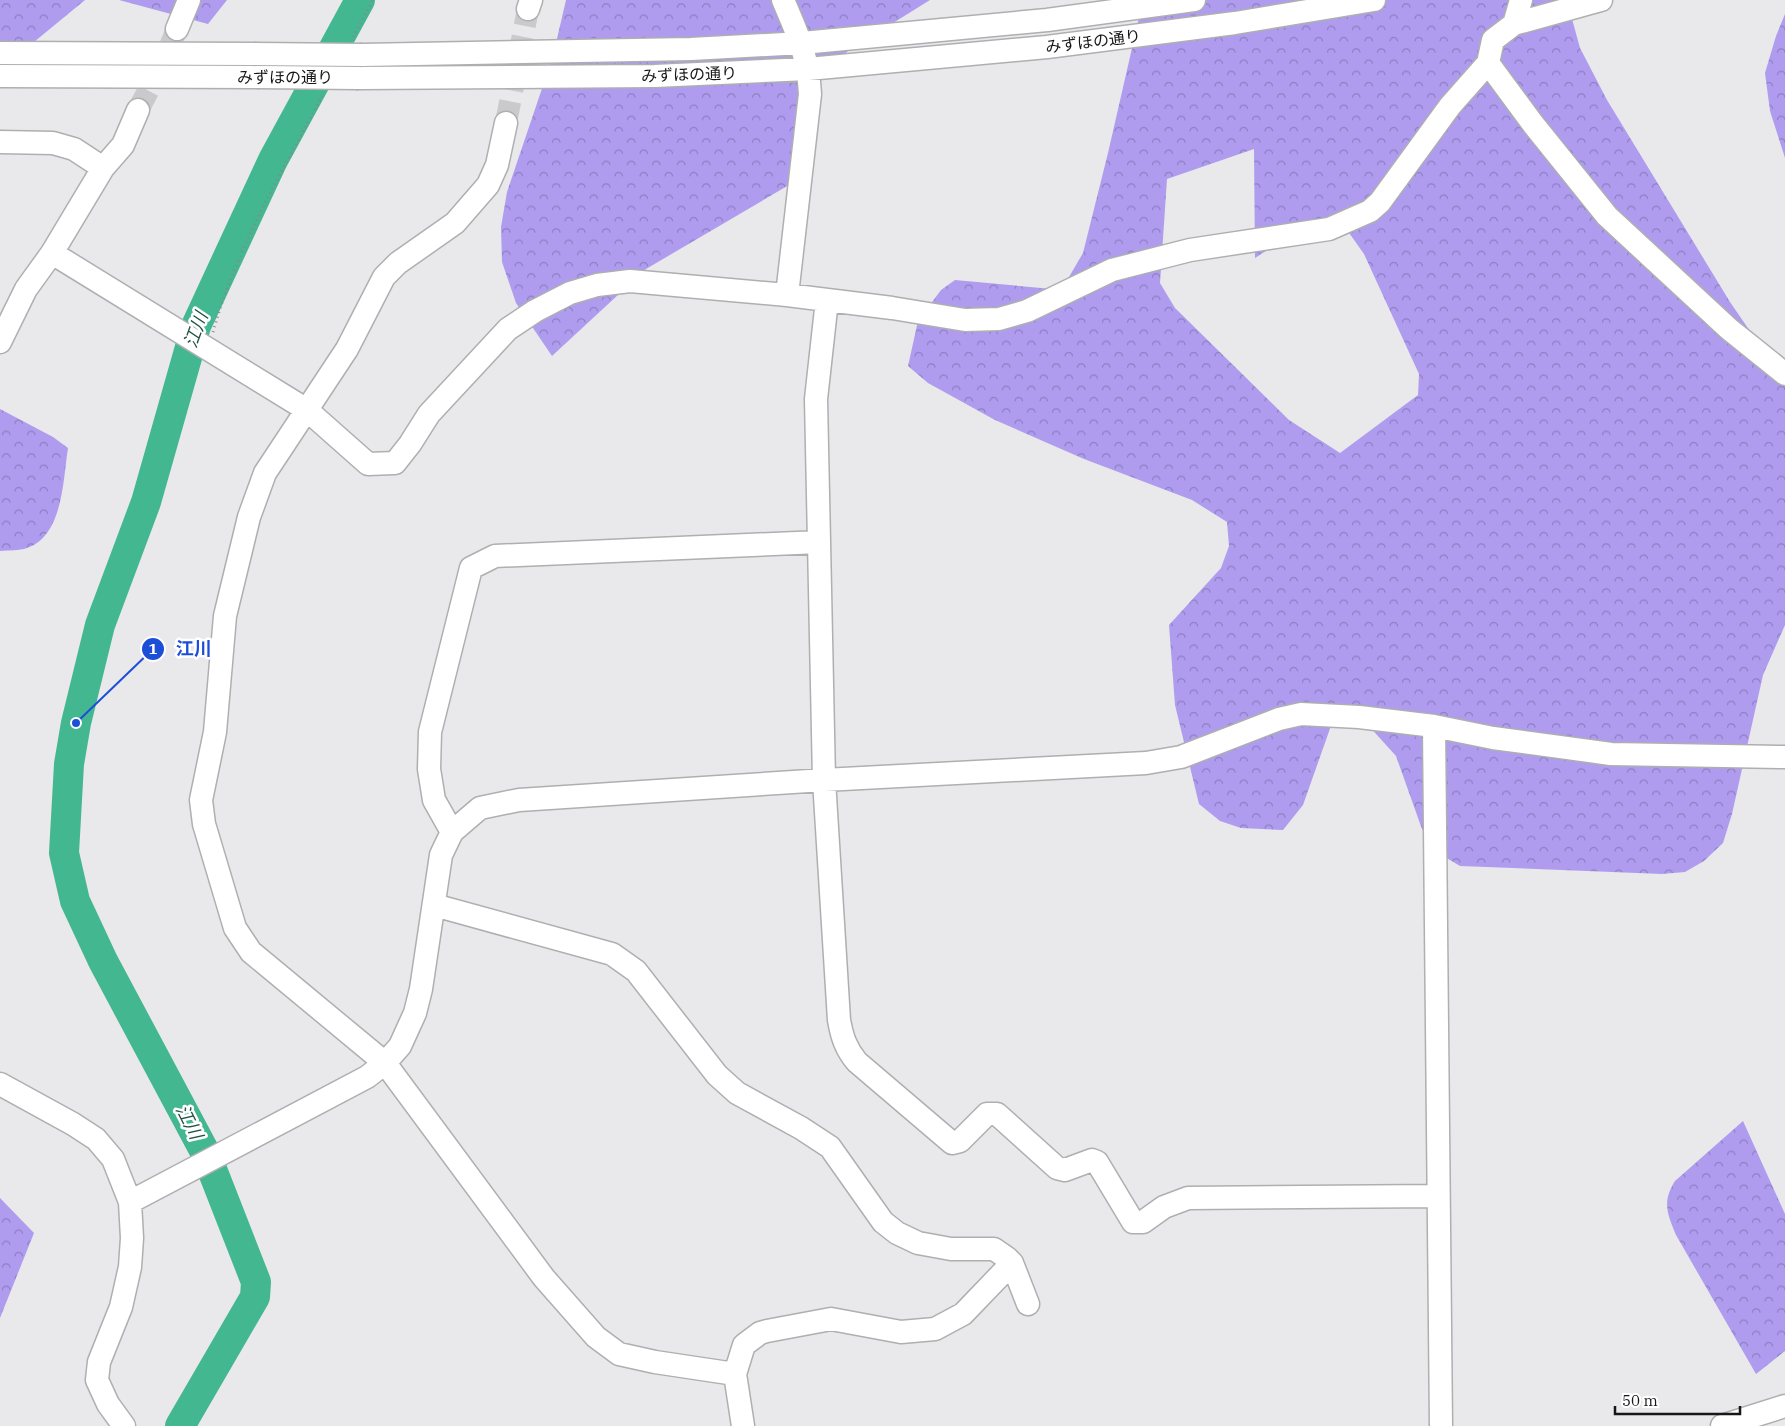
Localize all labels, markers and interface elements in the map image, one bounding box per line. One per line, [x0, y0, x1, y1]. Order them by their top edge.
street label: みずほの通り [1044, 25, 1142, 57]
street label: みずほの通り [641, 62, 737, 86]
street label: みずほの通り [237, 67, 333, 87]
water label: 江川 [179, 307, 213, 351]
callout: 江川 [141, 632, 222, 665]
text: 江川 [176, 637, 212, 660]
text: 1 [148, 639, 158, 658]
water label: 江川 [171, 1101, 209, 1145]
scale bar [1615, 1384, 1740, 1416]
text: 50 m [1622, 1391, 1658, 1410]

